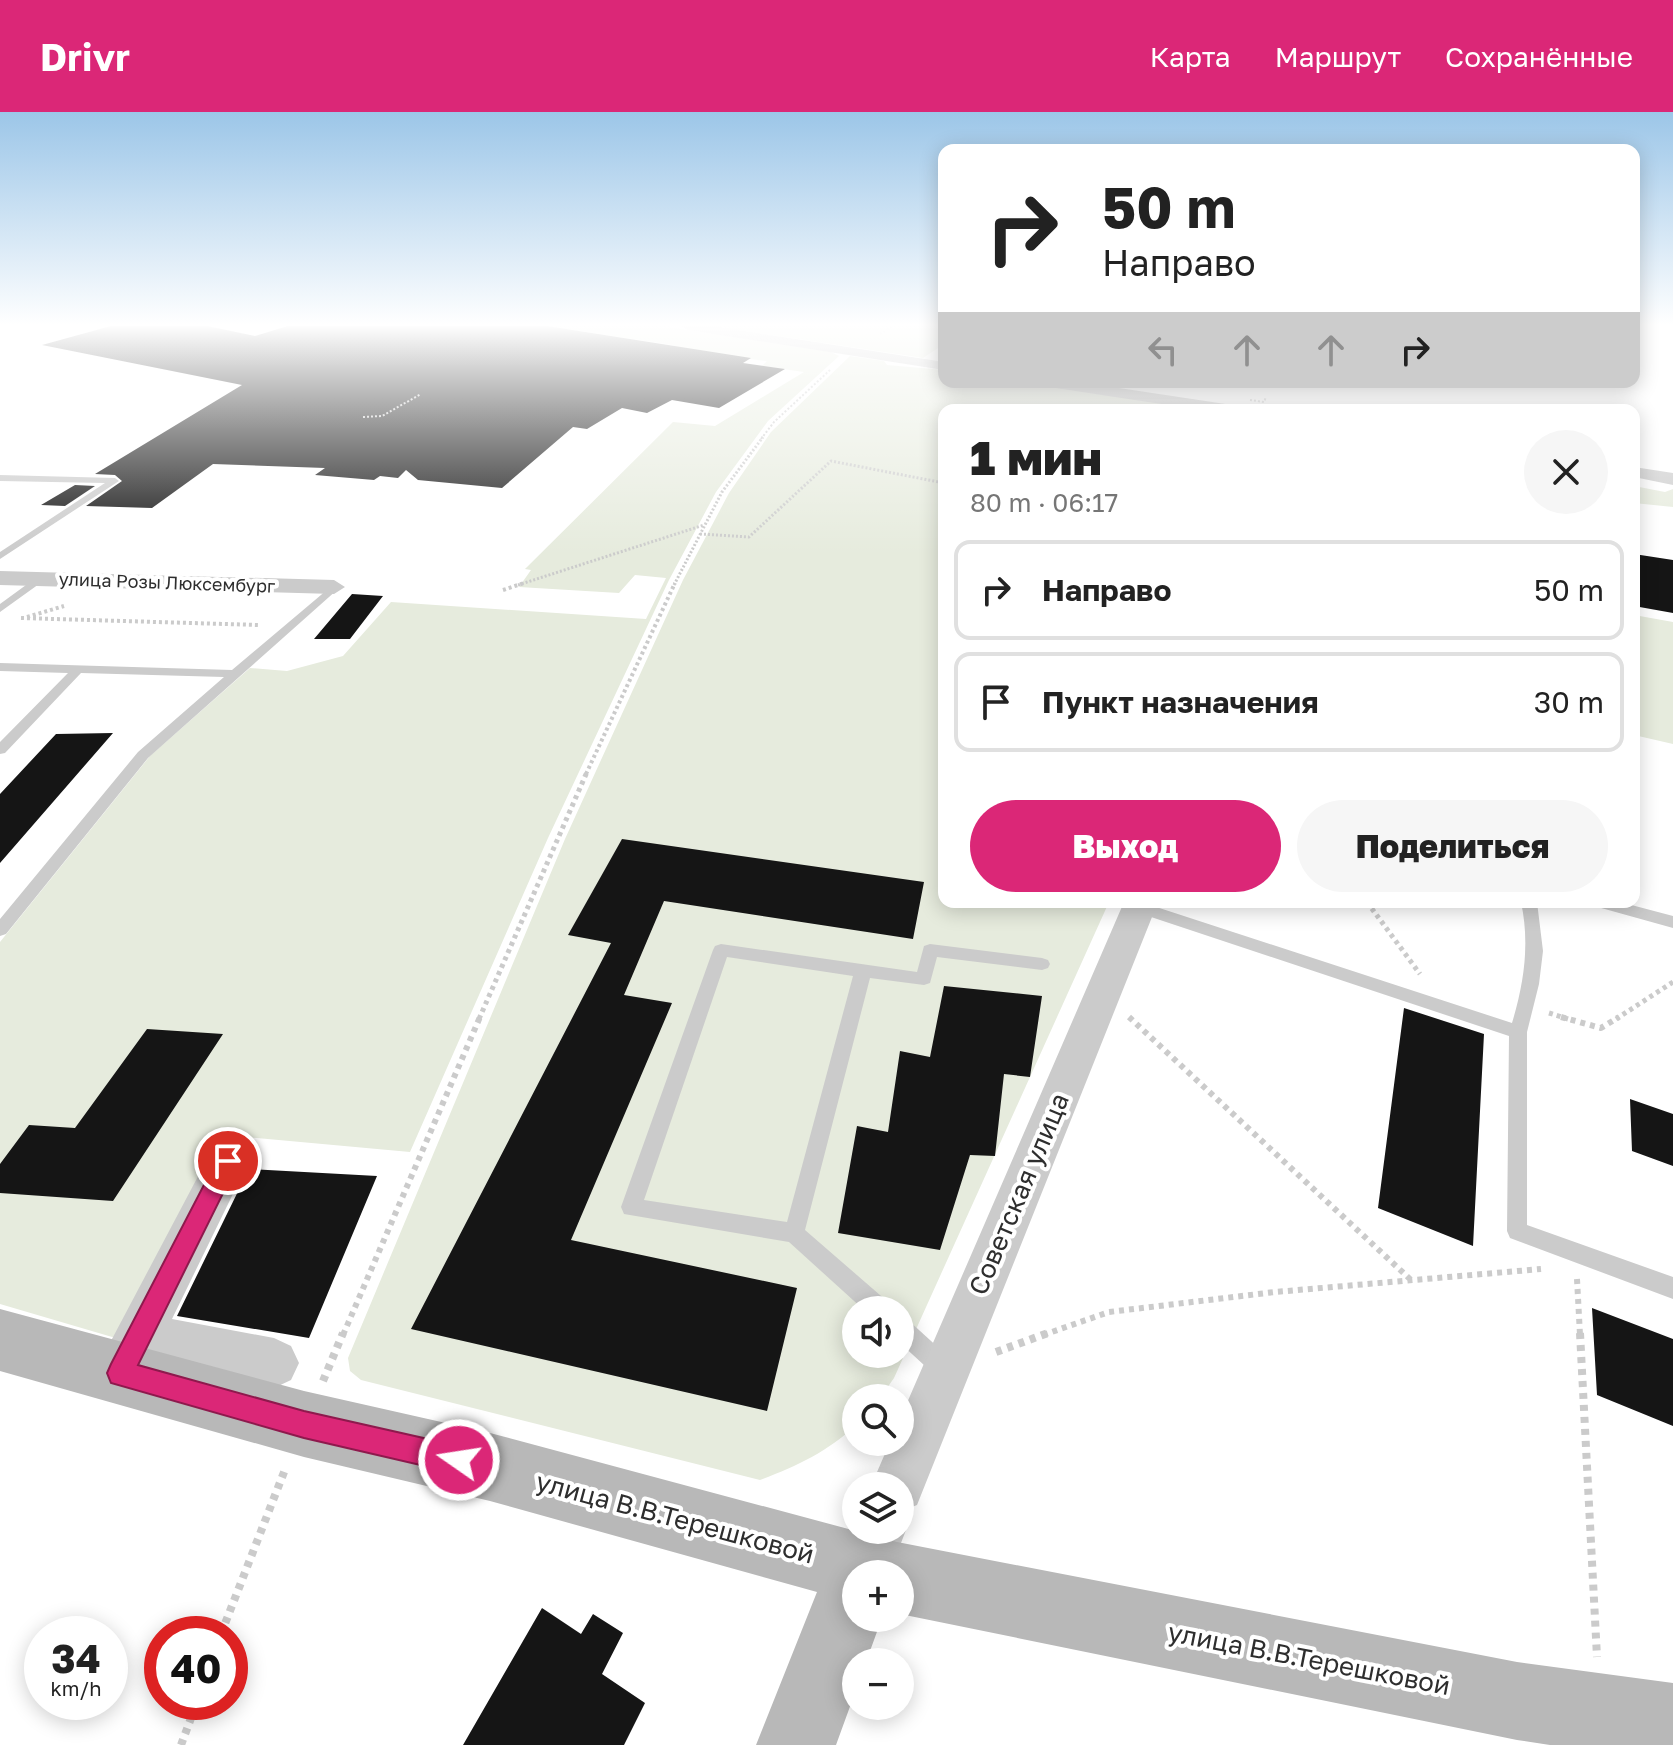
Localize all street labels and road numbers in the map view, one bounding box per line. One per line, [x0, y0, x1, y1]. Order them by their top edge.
street label: улица Розы Люксембург [58, 567, 276, 597]
street label: Советская улица [962, 1088, 1075, 1299]
street label: улица В.В.Терешковой [533, 1465, 818, 1570]
street label: улица В.В.Терешковой [1165, 1616, 1453, 1701]

